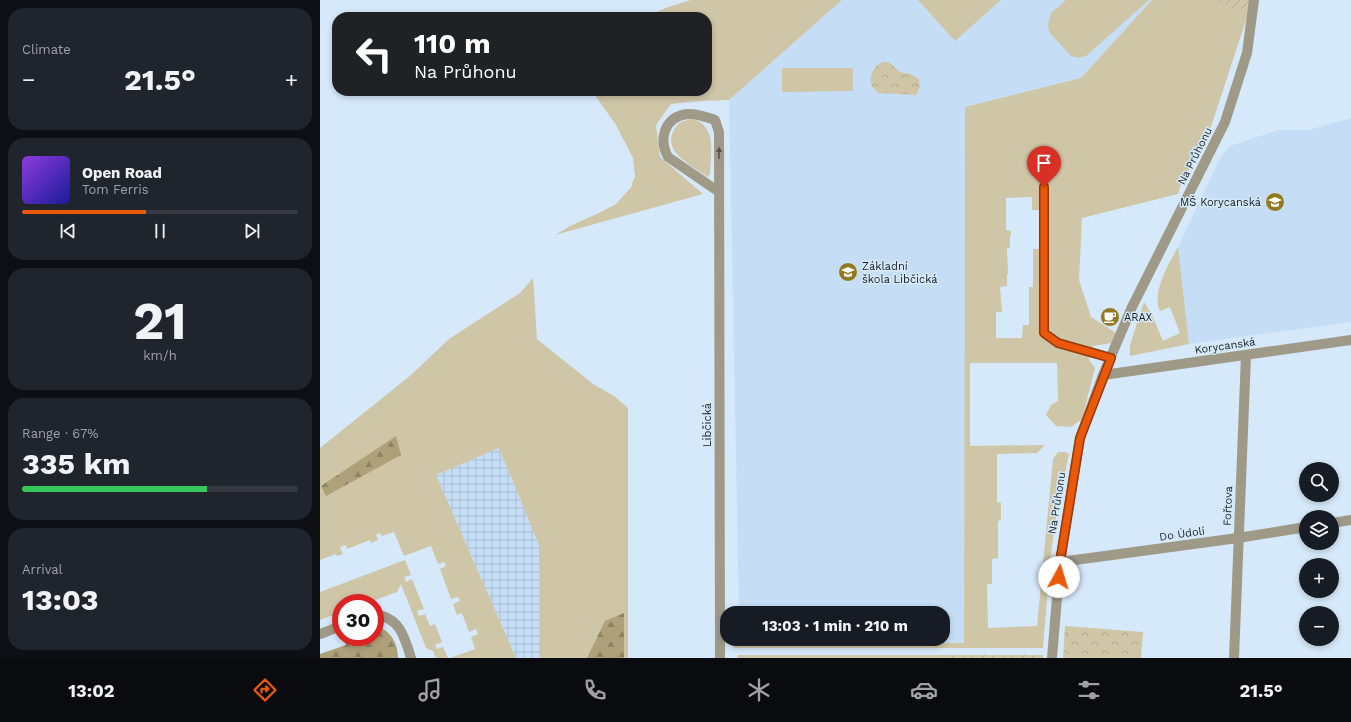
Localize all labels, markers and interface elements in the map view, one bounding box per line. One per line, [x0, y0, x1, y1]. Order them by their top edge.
text: 110 m [414, 27, 491, 60]
icon: left [348, 28, 400, 80]
text: Climate [22, 42, 71, 57]
text: Na Průhonu [414, 61, 517, 82]
text: 21.5° [124, 62, 196, 97]
text: − [22, 67, 35, 92]
text: + [285, 67, 298, 92]
street label: Na Průhonu [1175, 125, 1215, 187]
one-way arrow [716, 146, 722, 159]
pin [1027, 146, 1061, 187]
icon: arrive [1033, 152, 1055, 174]
text: Open Road [82, 164, 162, 182]
text: Tom Ferris [82, 182, 149, 197]
school or university icon: MŠ Korycanská [1264, 191, 1286, 213]
place label: MŠ Korycanská [1180, 195, 1261, 209]
icon: previous [57, 220, 79, 242]
icon: pause [149, 220, 171, 242]
icon: next [241, 220, 263, 242]
place label: Základní škola Libčická [862, 260, 938, 286]
school or university icon: Základní škola Libčická [837, 261, 859, 283]
text: 21 [133, 291, 187, 352]
cafe icon: ARAX [1099, 306, 1121, 328]
place label: ARAX [1124, 311, 1153, 324]
street label: Korycanská [1194, 335, 1256, 357]
text: km/h [143, 348, 177, 363]
street label: Libčická [701, 403, 714, 447]
text: Range · 67% [22, 426, 98, 441]
text: 335 km [22, 446, 131, 481]
map controls [1299, 462, 1339, 646]
button: search [1299, 462, 1339, 502]
street label: Na Průhonu [1046, 471, 1068, 535]
street label: Fořtova [1221, 486, 1235, 526]
button: layers [1299, 510, 1339, 550]
street label: Do Údolí [1158, 523, 1206, 544]
position arrow [1038, 556, 1080, 598]
button: + [1299, 558, 1339, 598]
text: Arrival [22, 562, 63, 577]
text: 13:03 [22, 582, 99, 617]
speed limit sign: 30 [332, 594, 384, 646]
button: − [1299, 606, 1339, 646]
text: 13:03 · 1 min · 210 m [762, 617, 908, 635]
icon: directions [251, 676, 279, 704]
icon: music [416, 676, 444, 704]
icon: phone [581, 676, 609, 704]
icon: climate [745, 676, 773, 704]
icon: car [910, 676, 938, 704]
icon: filters [1075, 676, 1103, 704]
text: 13:02 [68, 680, 115, 701]
text: 21.5° [1239, 680, 1283, 701]

